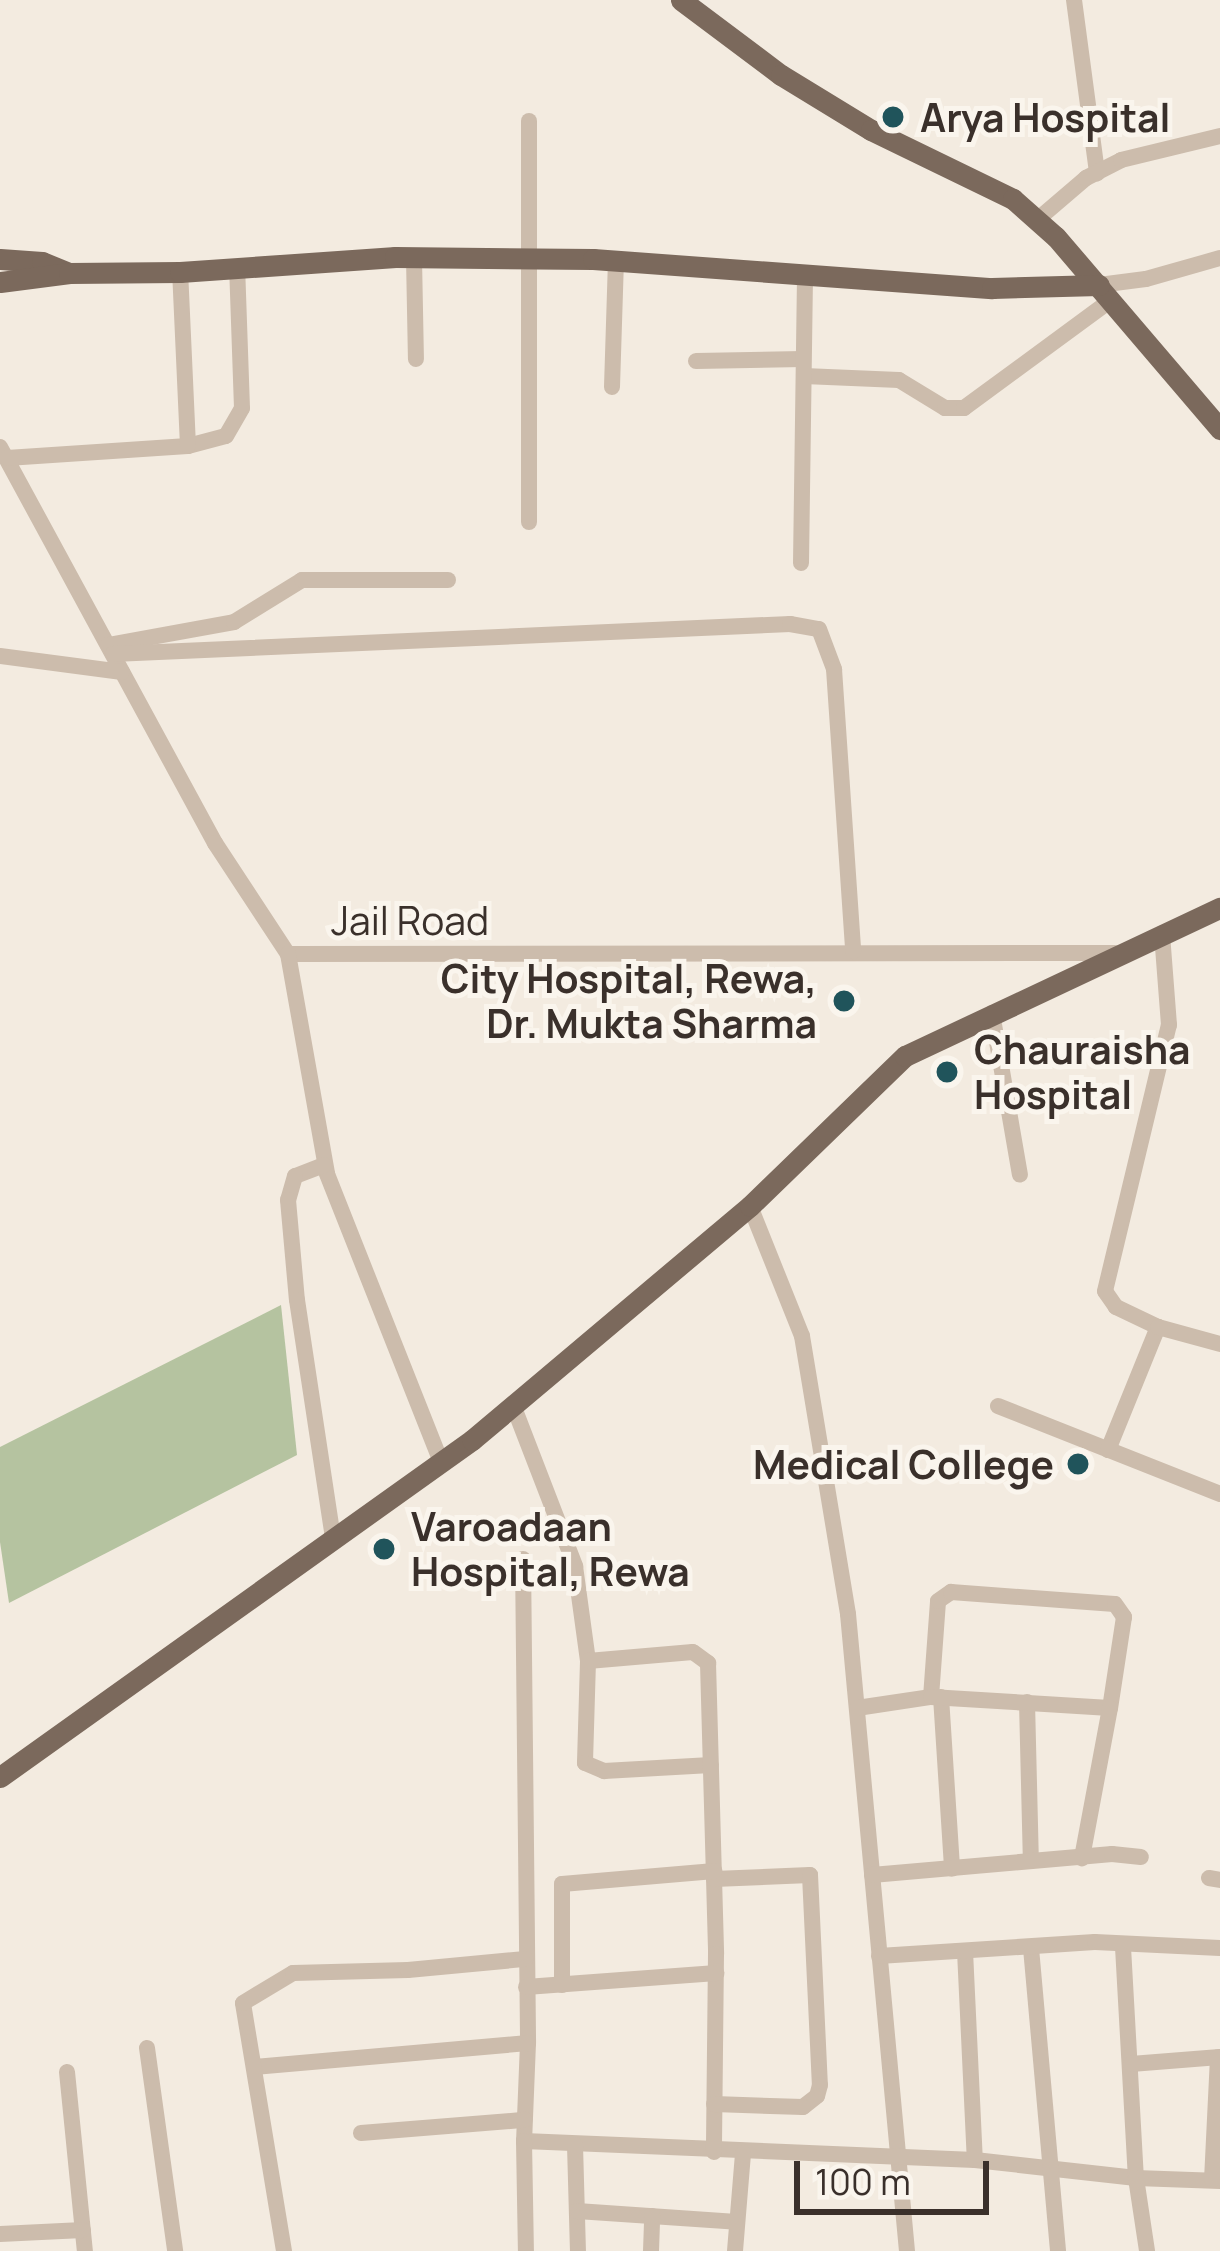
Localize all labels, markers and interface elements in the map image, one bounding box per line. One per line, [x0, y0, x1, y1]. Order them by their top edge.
place label: Arya Hospital [920, 94, 1170, 140]
marker: Arya Hospital [877, 101, 909, 133]
street label: Jail Road [331, 897, 489, 943]
place label: City Hospital, Rewa, Dr. Mukta Sharma [441, 956, 817, 1047]
marker: City Hospital, Rewa, Dr. Mukta Sharma [828, 985, 860, 1017]
place label: Chauraisha Hospital [974, 1027, 1191, 1118]
marker: Chauraisha Hospital [931, 1056, 963, 1088]
place label: Medical College [753, 1441, 1054, 1487]
marker: Medical College [1065, 1451, 1091, 1477]
place label: Varoadaan Hospital, Rewa [411, 1504, 690, 1595]
marker: Varoadaan Hospital, Rewa [368, 1533, 400, 1565]
scale bar [800, 2137, 995, 2211]
text: 100 m [815, 2157, 911, 2206]

